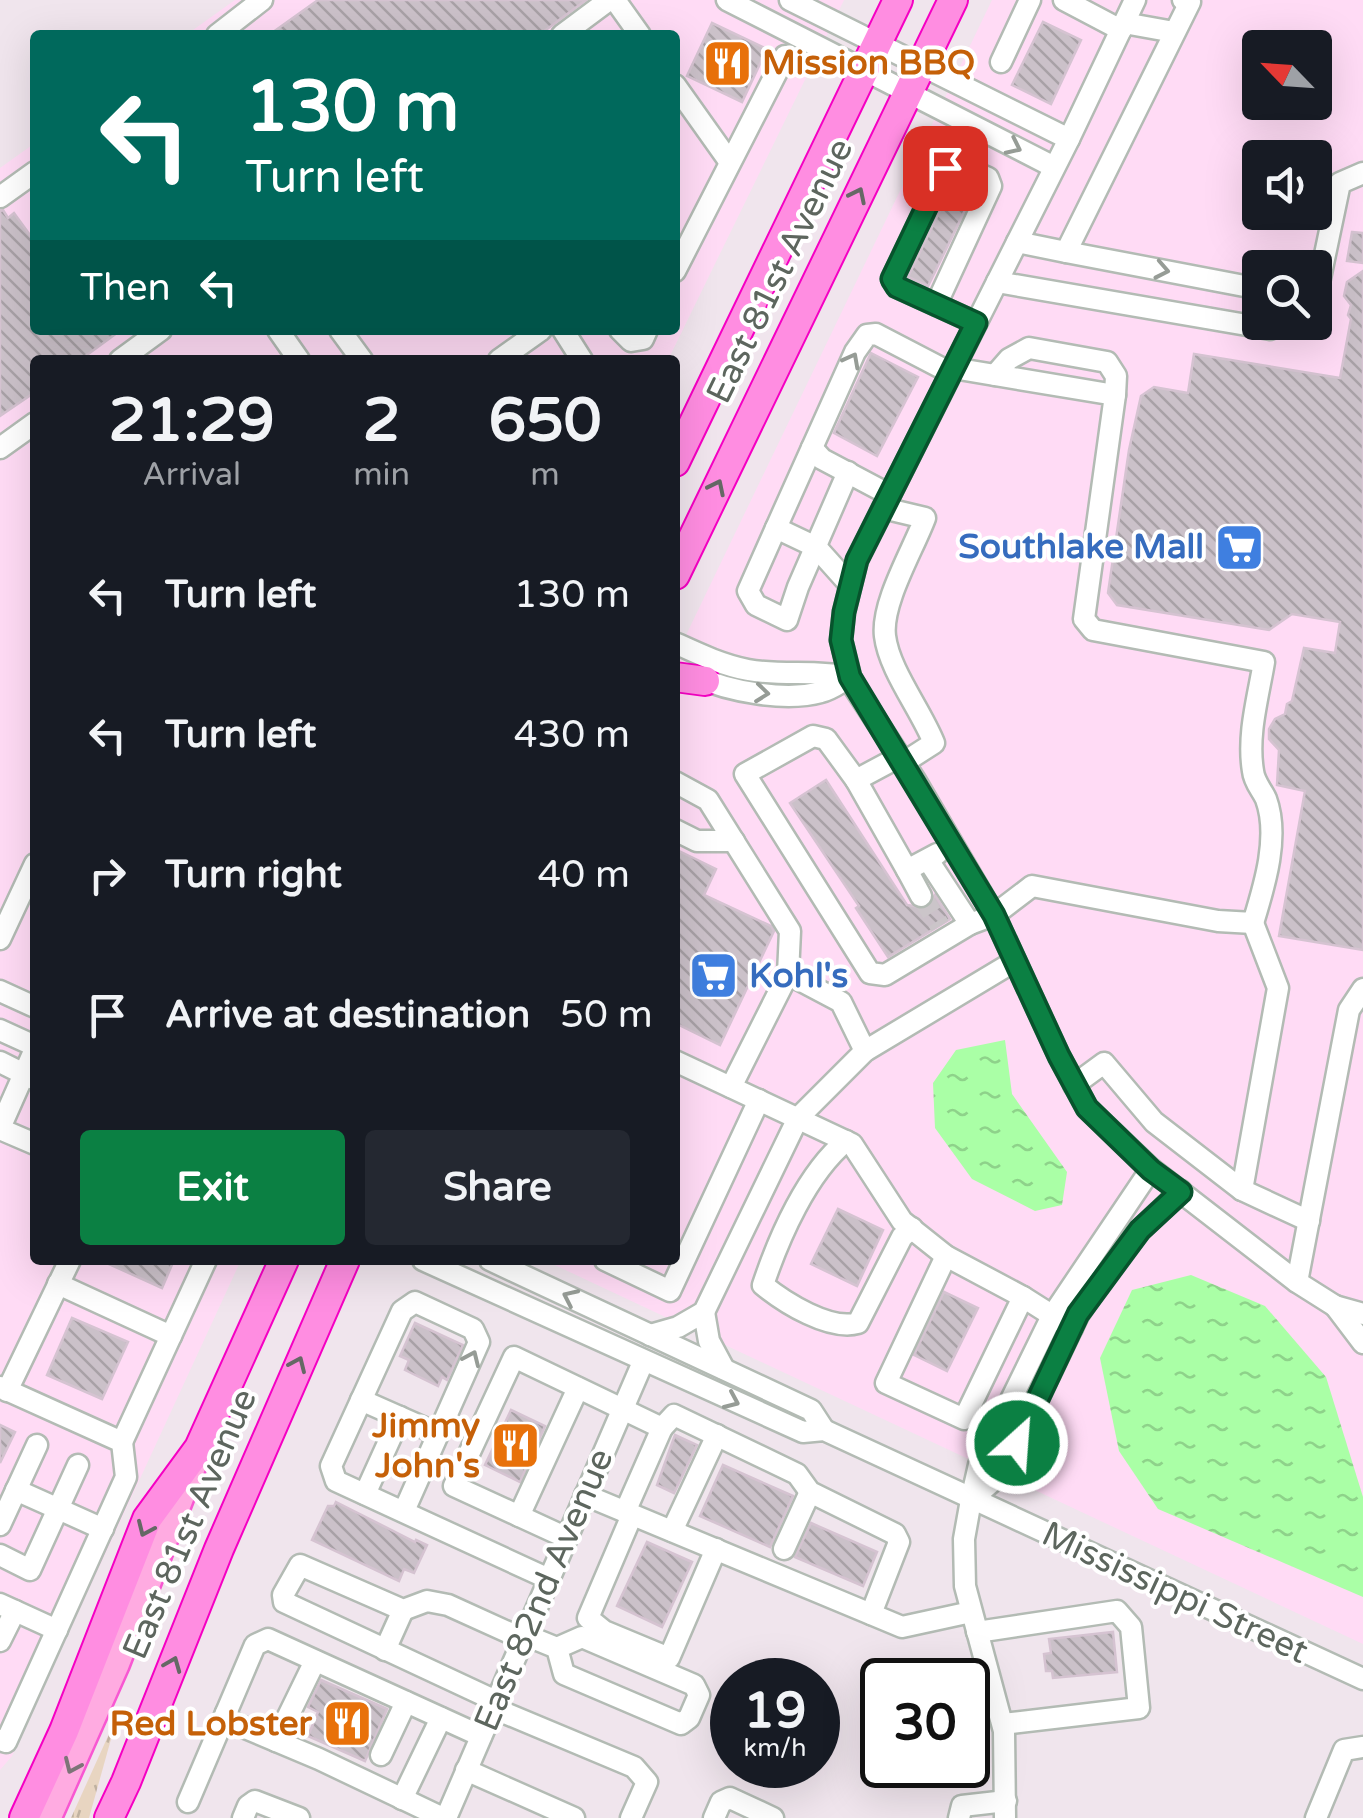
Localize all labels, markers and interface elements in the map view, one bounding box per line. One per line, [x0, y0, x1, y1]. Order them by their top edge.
north arrow [1242, 30, 1332, 120]
map controls [1242, 30, 1332, 340]
restaurant icon: Mission BBQ [701, 37, 753, 89]
place label: Mission BBQ [762, 42, 975, 84]
text: 130 m [245, 66, 459, 150]
icon: left [80, 70, 210, 200]
pin [903, 126, 988, 211]
street label: East 81st Avenue [698, 132, 862, 410]
one-way arrow [1004, 134, 1022, 154]
button: sound [1242, 140, 1332, 230]
icon: arrive [918, 141, 973, 196]
text: Turn left [245, 151, 424, 205]
one-way arrow [846, 187, 866, 205]
button: search [1242, 250, 1332, 340]
one-way arrow [1153, 259, 1170, 280]
icon: left [191, 260, 246, 315]
text: Then [80, 265, 171, 311]
one-way arrow [840, 352, 859, 370]
text: 21:29 [108, 385, 275, 457]
text: 2 [363, 385, 400, 457]
text: 650 [488, 385, 602, 457]
text: Arrival [142, 456, 241, 494]
text: min [353, 456, 410, 494]
text: m [530, 456, 560, 494]
one-way arrow [705, 480, 725, 498]
supermarket icon: Southlake Mall [1213, 521, 1265, 573]
place label: Southlake Mall [958, 526, 1204, 568]
icon: left [80, 568, 135, 623]
text: Turn left [165, 572, 316, 618]
text: 130 m [514, 572, 630, 618]
one-way arrow [754, 682, 770, 703]
icon: left [80, 708, 135, 763]
text: Turn left [165, 712, 316, 758]
text: 430 m [514, 712, 630, 758]
icon: right [80, 848, 135, 903]
text: Turn right [165, 852, 342, 898]
text: 40 m [538, 852, 630, 898]
supermarket icon: Kohl's [688, 950, 740, 1002]
place label: Kohl's [749, 955, 848, 997]
icon: arrive [80, 988, 135, 1043]
text: Arrive at destination [165, 992, 530, 1038]
text: 50 m [560, 992, 653, 1038]
button: Exit [80, 1130, 345, 1245]
button: Share [365, 1130, 630, 1245]
one-way arrow [562, 1290, 580, 1310]
one-way arrow [460, 1350, 480, 1368]
one-way arrow [286, 1356, 306, 1374]
street label: East 81st Avenue [114, 1383, 266, 1665]
one-way arrow [722, 1389, 740, 1409]
position arrow [965, 1391, 1069, 1495]
place label: Jimmy John's [371, 1405, 480, 1487]
restaurant icon: Jimmy John's [489, 1420, 541, 1472]
street label: East 82nd Avenue [466, 1443, 622, 1737]
street label: Mississippi Street [1035, 1513, 1315, 1673]
one-way arrow [137, 1518, 157, 1536]
one-way arrow [161, 1656, 181, 1674]
speed limit sign: 30 [860, 1658, 990, 1788]
text: 19 [744, 1681, 806, 1741]
restaurant icon: Red Lobster [321, 1698, 373, 1750]
place label: Red Lobster [110, 1703, 313, 1745]
text: km/h [744, 1733, 806, 1763]
one-way arrow [64, 1756, 84, 1774]

